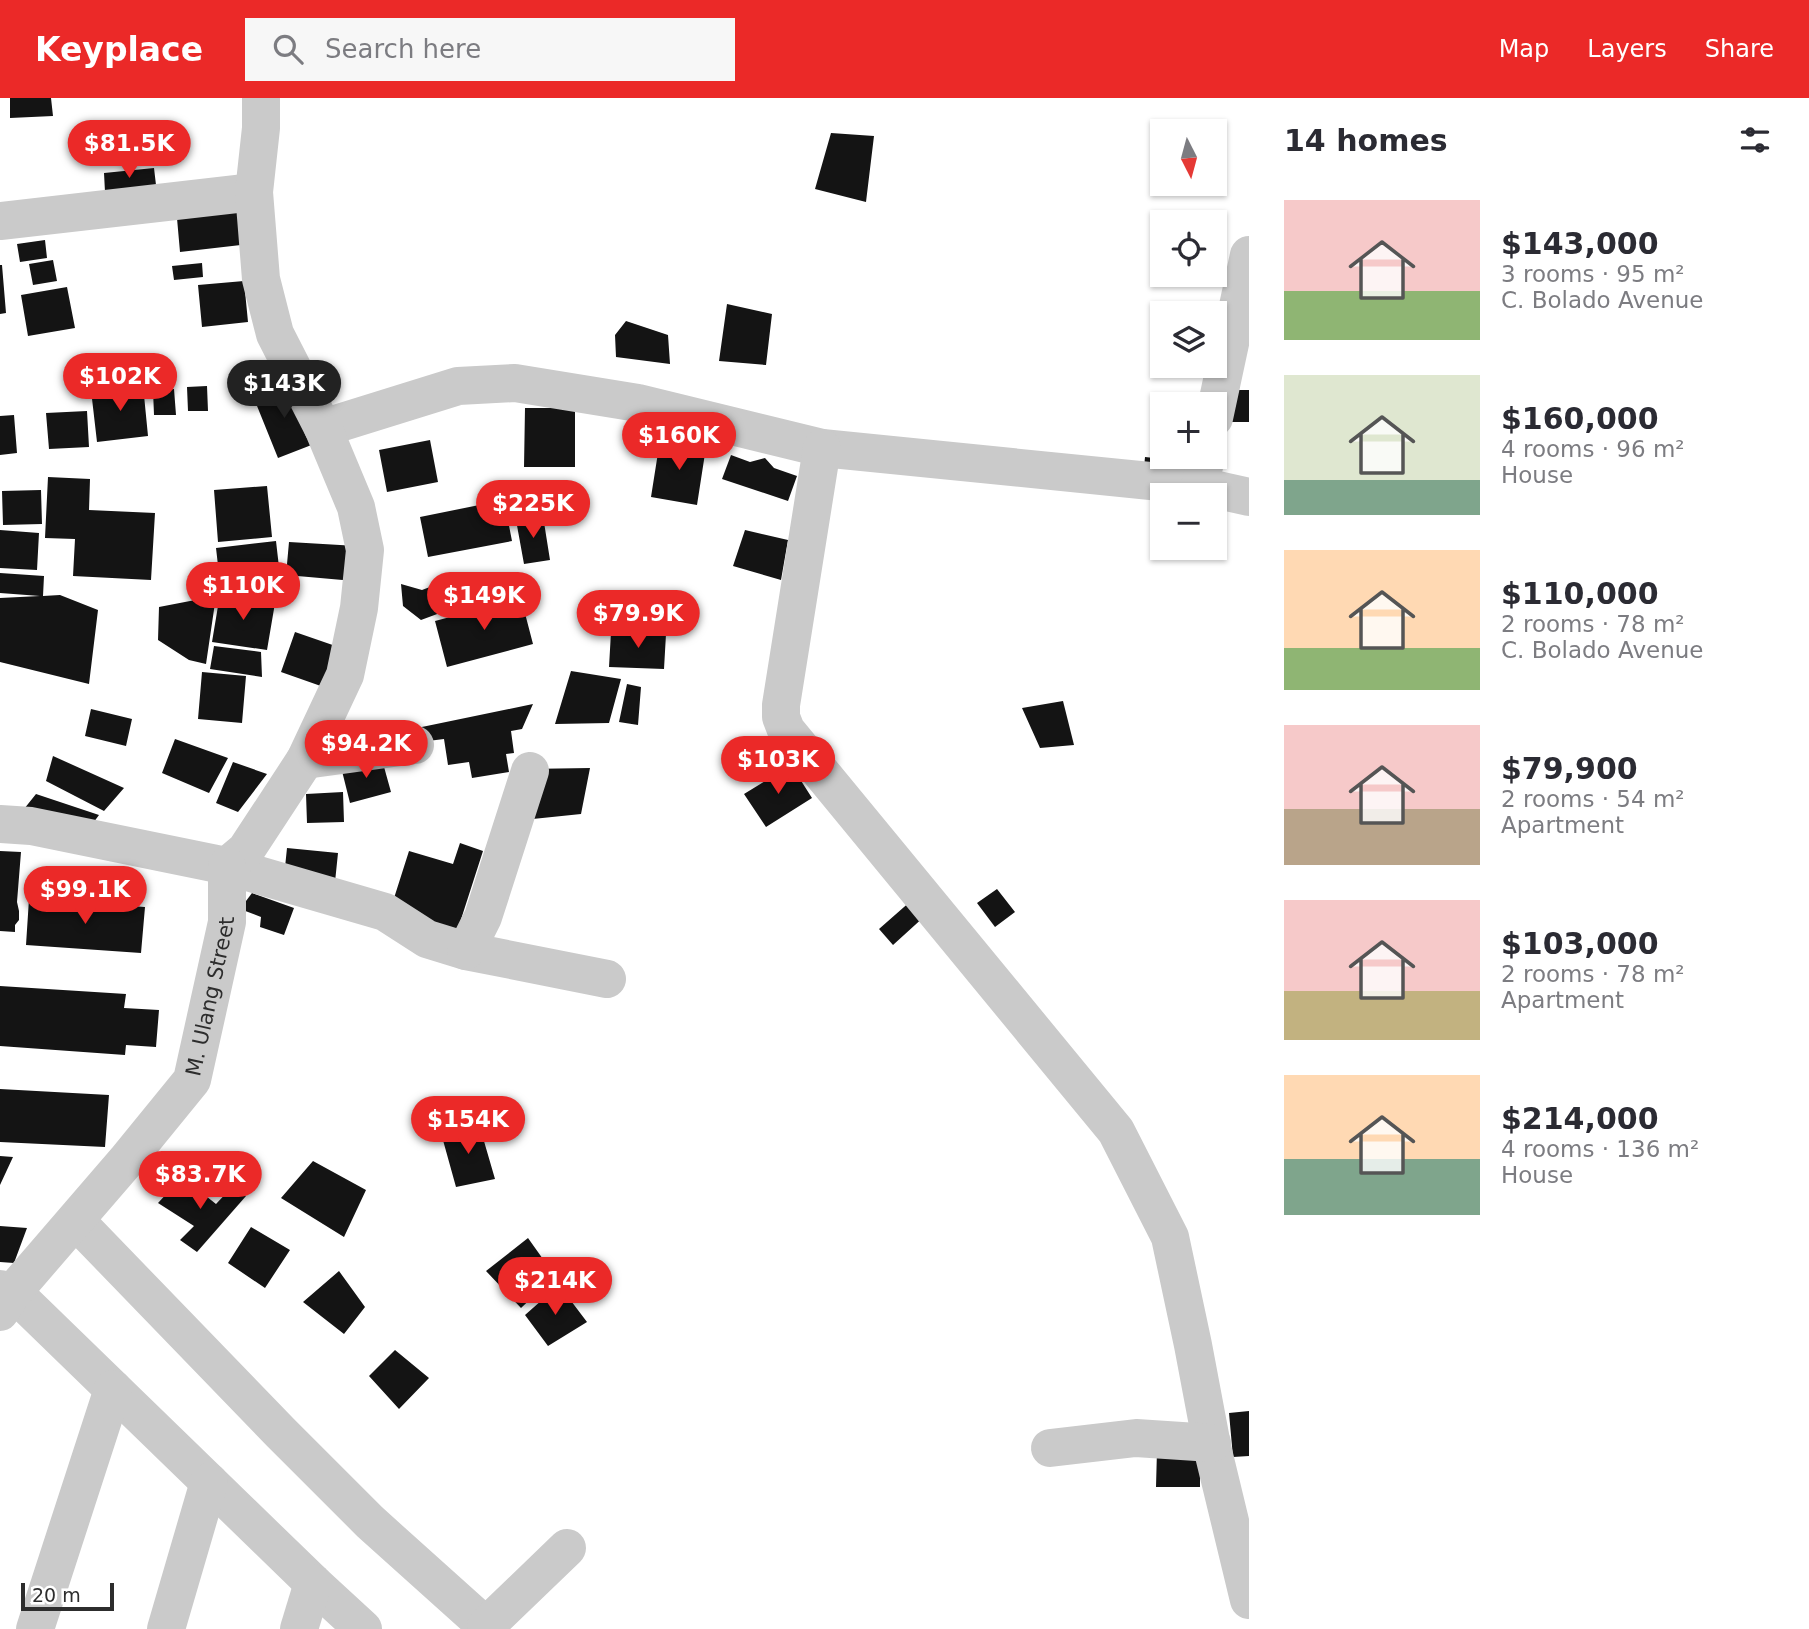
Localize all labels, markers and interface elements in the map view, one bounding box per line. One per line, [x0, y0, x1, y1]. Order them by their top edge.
search box [245, 18, 735, 81]
text: Keyplace [35, 30, 203, 69]
icon: search [269, 30, 307, 68]
text: Search here [325, 34, 481, 64]
text: Map [1499, 35, 1549, 63]
text: Layers [1587, 35, 1667, 63]
text: Share [1705, 35, 1774, 63]
north arrow [1150, 119, 1227, 196]
map controls [1150, 119, 1227, 560]
pin: $81.5K [72, 120, 186, 180]
icon: filters [1736, 121, 1774, 159]
text: 14 homes [1284, 123, 1448, 158]
text: $81.5K [84, 130, 174, 156]
button: locate [1150, 210, 1227, 287]
text: $143,000 [1501, 226, 1659, 261]
icon: home [1340, 228, 1424, 312]
text: 3 rooms · 95 m² [1501, 261, 1685, 287]
text: C. Bolado Avenue [1501, 287, 1703, 313]
button: layers [1150, 301, 1227, 378]
pin: $102K [71, 354, 169, 413]
pin: $143K [235, 360, 333, 420]
text: $102K [79, 363, 161, 389]
text: $143K [243, 370, 325, 396]
button: + [1150, 392, 1227, 469]
text: $160,000 [1501, 401, 1659, 436]
icon: home [1340, 403, 1424, 487]
pin: $160K [630, 412, 728, 472]
text: $160K [638, 422, 720, 448]
text: 4 rooms · 96 m² [1501, 436, 1685, 462]
text: House [1501, 462, 1573, 488]
pin: $225K [484, 480, 582, 540]
button: − [1150, 483, 1227, 560]
text: $225K [492, 490, 574, 516]
pin: $110K [194, 562, 292, 622]
text: $110K [202, 572, 284, 598]
pin: $149K [435, 573, 533, 632]
text: $110,000 [1501, 576, 1659, 611]
icon: home [1340, 578, 1424, 662]
text: $149K [443, 582, 525, 608]
pin: $79.9K [581, 590, 695, 650]
text: $79.9K [593, 600, 683, 626]
text: 2 rooms · 78 m² [1501, 611, 1685, 637]
text: C. Bolado Avenue [1501, 637, 1703, 663]
pin: $94.2K [309, 720, 423, 780]
text: $94.2K [321, 730, 411, 756]
pin: $103K [729, 736, 827, 796]
text: $103K [737, 746, 819, 772]
text: $79,900 [1501, 751, 1638, 786]
icon: home [1340, 753, 1424, 837]
text: 2 rooms · 54 m² [1501, 786, 1685, 812]
text: Apartment [1501, 812, 1624, 838]
pin: $99.1K [28, 866, 142, 926]
text: $99.1K [40, 876, 130, 902]
street label: M. Ulang Street [181, 917, 239, 1078]
text: $103,000 [1501, 926, 1659, 961]
icon: home [1340, 928, 1424, 1012]
text: 2 rooms · 78 m² [1501, 961, 1685, 987]
text: Apartment [1501, 987, 1624, 1013]
pin: $154K [419, 1096, 517, 1156]
text: $214,000 [1501, 1101, 1659, 1136]
icon: home [1340, 1103, 1424, 1187]
text: $154K [427, 1106, 509, 1132]
text: 4 rooms · 136 m² [1501, 1136, 1699, 1162]
pin: $83.7K [143, 1152, 257, 1211]
text: $83.7K [155, 1161, 245, 1187]
text: House [1501, 1162, 1573, 1188]
pin: $214K [506, 1258, 604, 1317]
text: $214K [514, 1267, 596, 1293]
scale bar [21, 1580, 114, 1612]
text: 20 m [32, 1584, 81, 1606]

